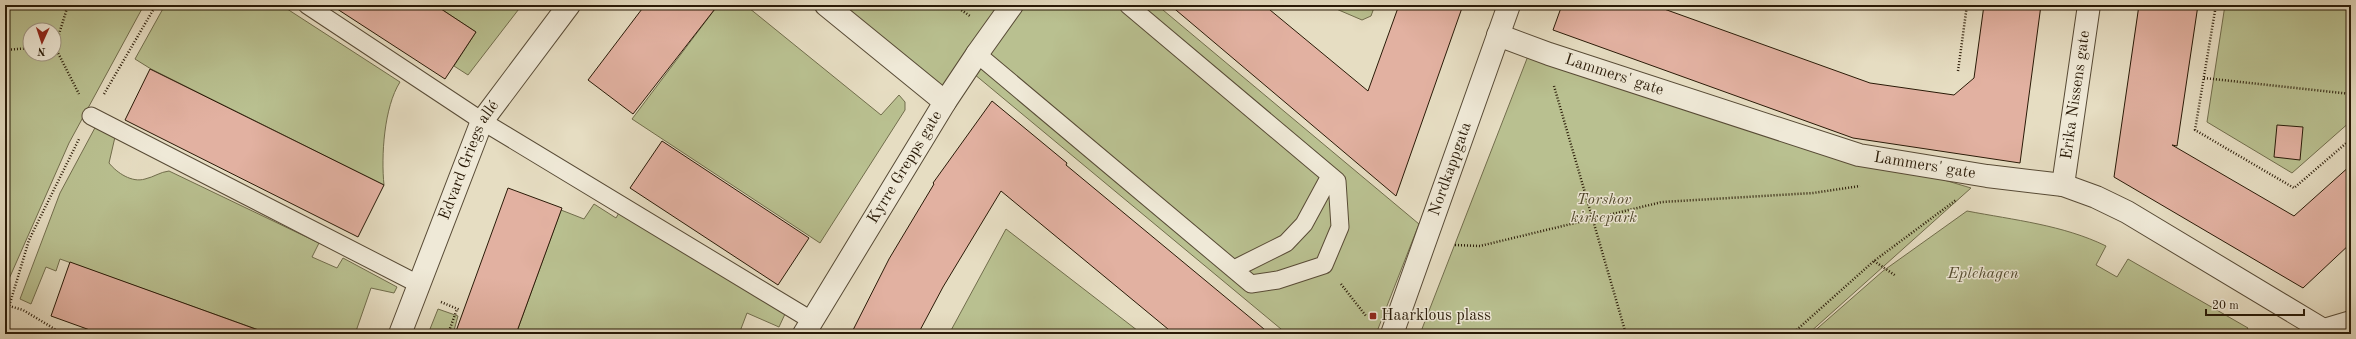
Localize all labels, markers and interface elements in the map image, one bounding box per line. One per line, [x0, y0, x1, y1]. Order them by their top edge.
north arrow [22, 22, 62, 62]
street label: Erika Nissens gate [2059, 29, 2093, 161]
text: N [36, 45, 46, 56]
street label: Lammers' gate [1563, 52, 1666, 99]
street label: Edvard Griegs allé [437, 98, 502, 222]
street label: Kyrre Grepps gate [865, 108, 946, 226]
street label: Nordkappgata [1427, 120, 1475, 218]
street label: Lammers' gate [1873, 150, 1977, 182]
park label: Torshov kirkepark [1571, 192, 1637, 226]
park label: Eplehagen [1946, 266, 2019, 282]
scale bar [2206, 291, 2304, 317]
text: 20 m [2212, 300, 2239, 312]
place label: Haarklous plass [1381, 308, 1491, 324]
marker: Haarklous plass [1368, 311, 1378, 321]

